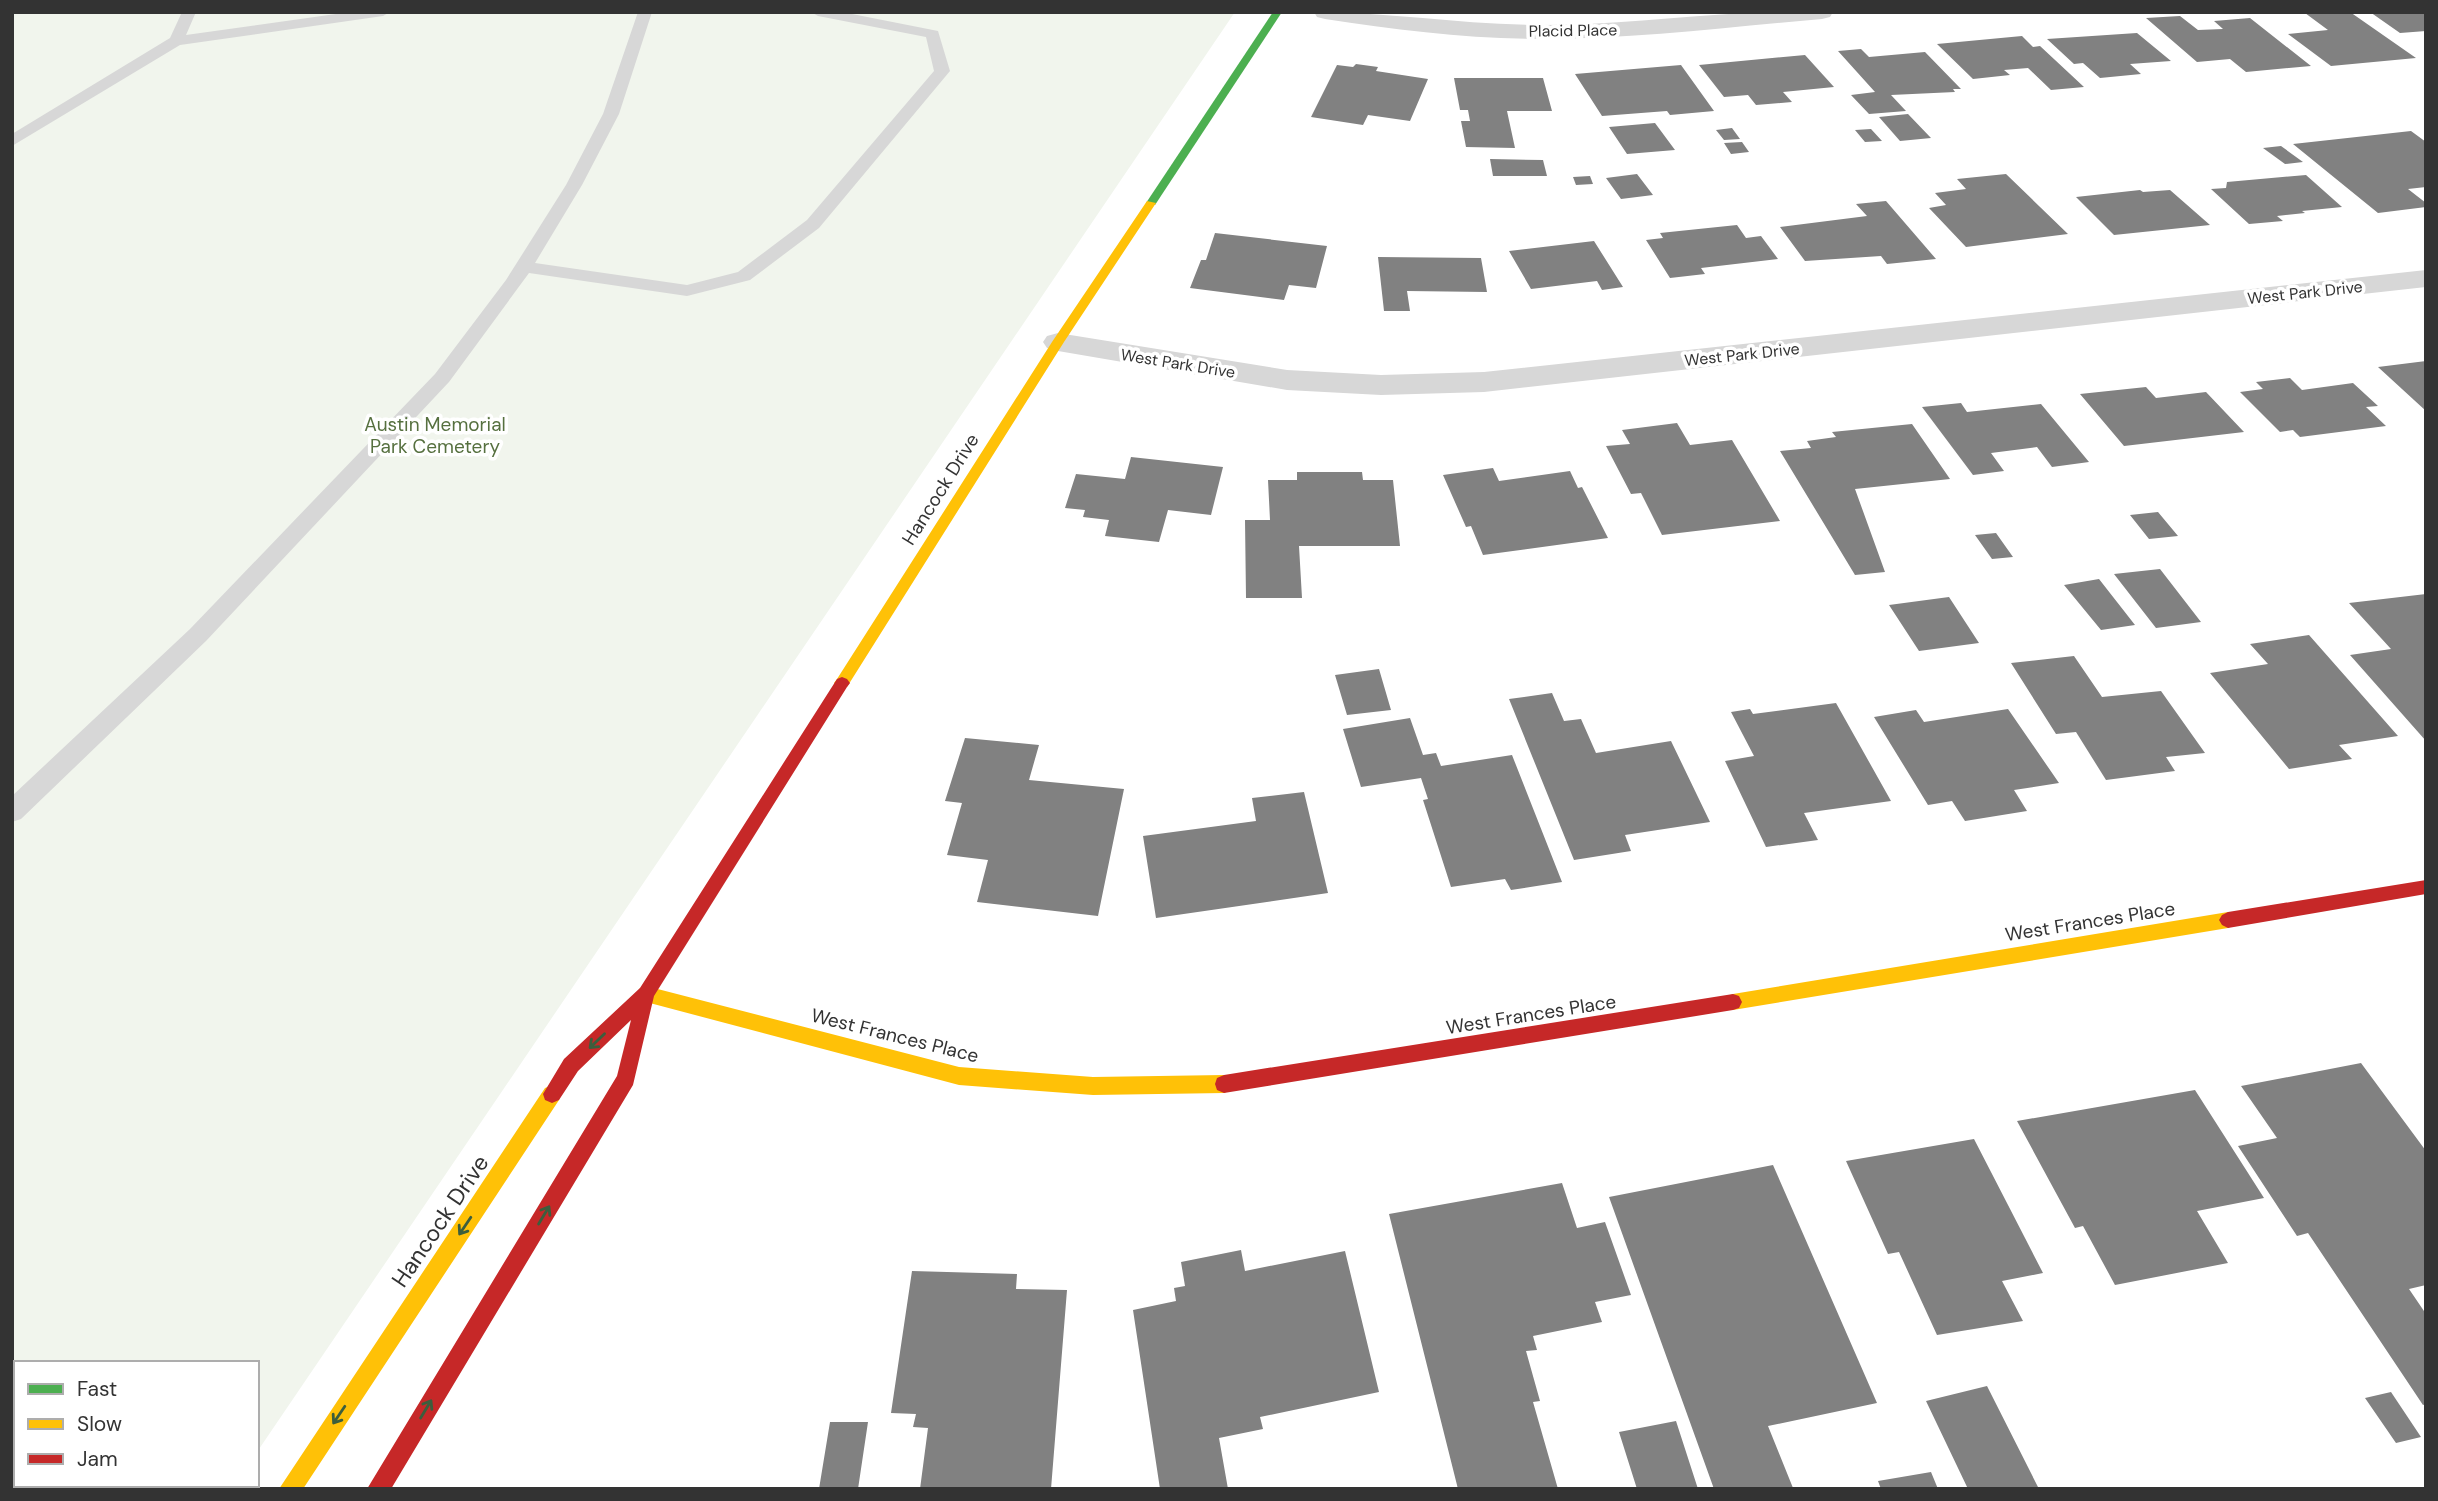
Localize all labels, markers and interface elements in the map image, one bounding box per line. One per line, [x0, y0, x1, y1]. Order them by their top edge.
street label: Placid Place [1529, 19, 1617, 42]
street label: West Park Drive [2246, 276, 2364, 309]
street label: West Park Drive [1683, 338, 1801, 371]
street label: West Park Drive [1119, 344, 1237, 383]
park label: Austin Memorial Park Cemetery [364, 412, 506, 459]
street label: Hancock Drive [896, 429, 985, 550]
street label: West Frances Place [2003, 896, 2177, 947]
street label: West Frances Place [1444, 989, 1618, 1040]
street label: West Frances Place [809, 1003, 981, 1068]
one-way arrow [588, 1033, 605, 1050]
street label: Hancock Drive [385, 1149, 495, 1293]
one-way arrow [537, 1205, 551, 1225]
one-way arrow [458, 1215, 472, 1235]
legend [14, 1361, 259, 1487]
text: Fast [77, 1375, 117, 1403]
one-way arrow [419, 1400, 433, 1420]
one-way arrow [332, 1405, 346, 1424]
text: Slow [77, 1410, 122, 1438]
text: Jam [77, 1445, 118, 1473]

